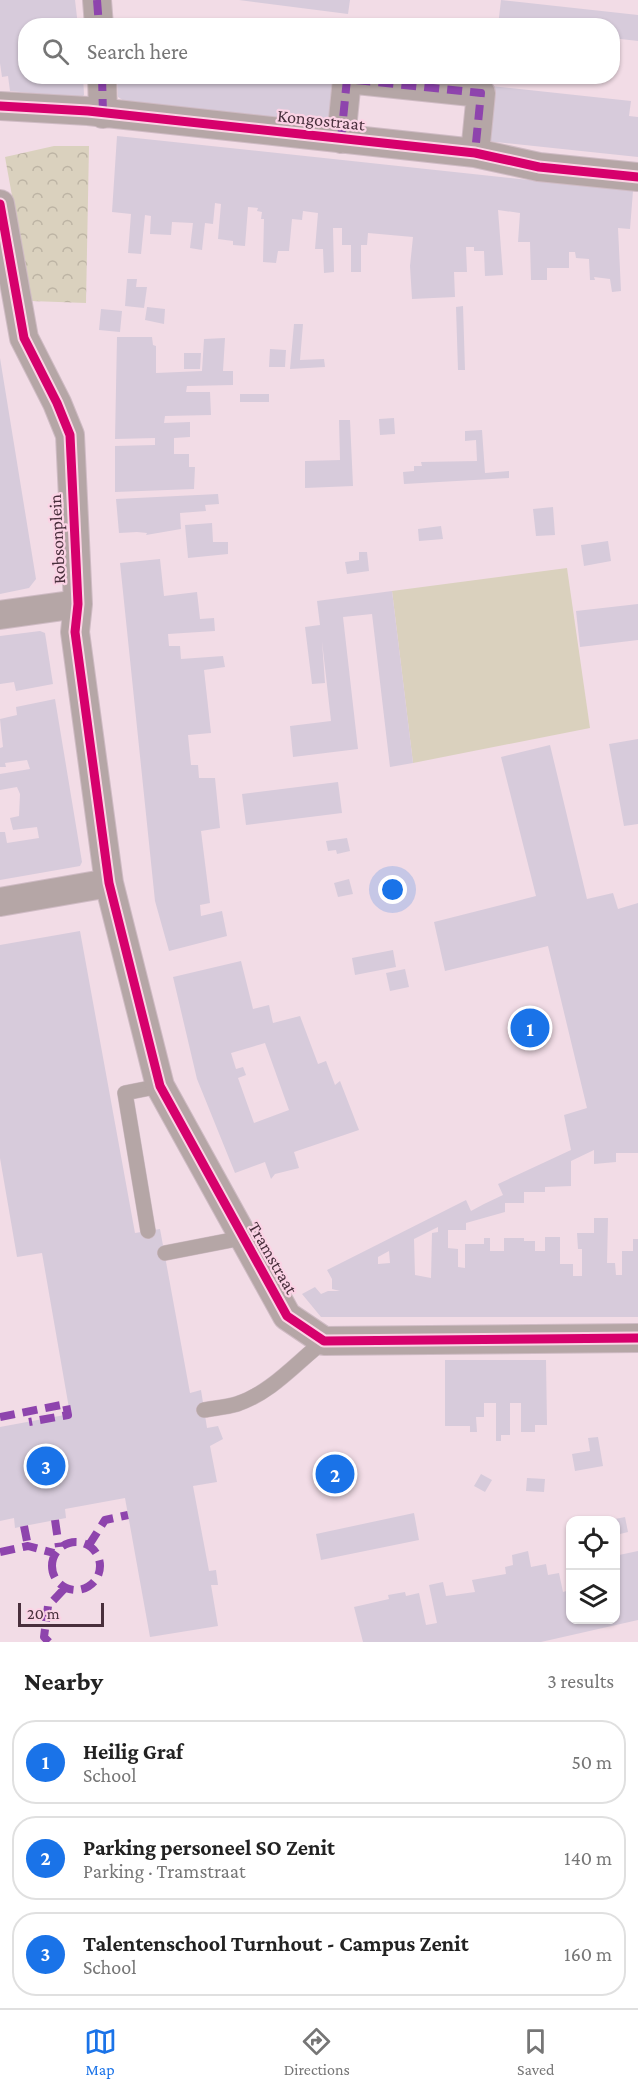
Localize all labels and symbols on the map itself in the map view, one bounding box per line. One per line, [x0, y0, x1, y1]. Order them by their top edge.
street label: Kongostraat [276, 105, 367, 135]
street label: Robsonplein [45, 493, 69, 584]
your location [378, 875, 407, 904]
pin: 1 [510, 1006, 550, 1050]
street label: Tramstraat [244, 1218, 302, 1299]
pin: 3 [26, 1444, 66, 1488]
pin: 2 [316, 1452, 354, 1496]
scale bar [18, 1600, 104, 1628]

